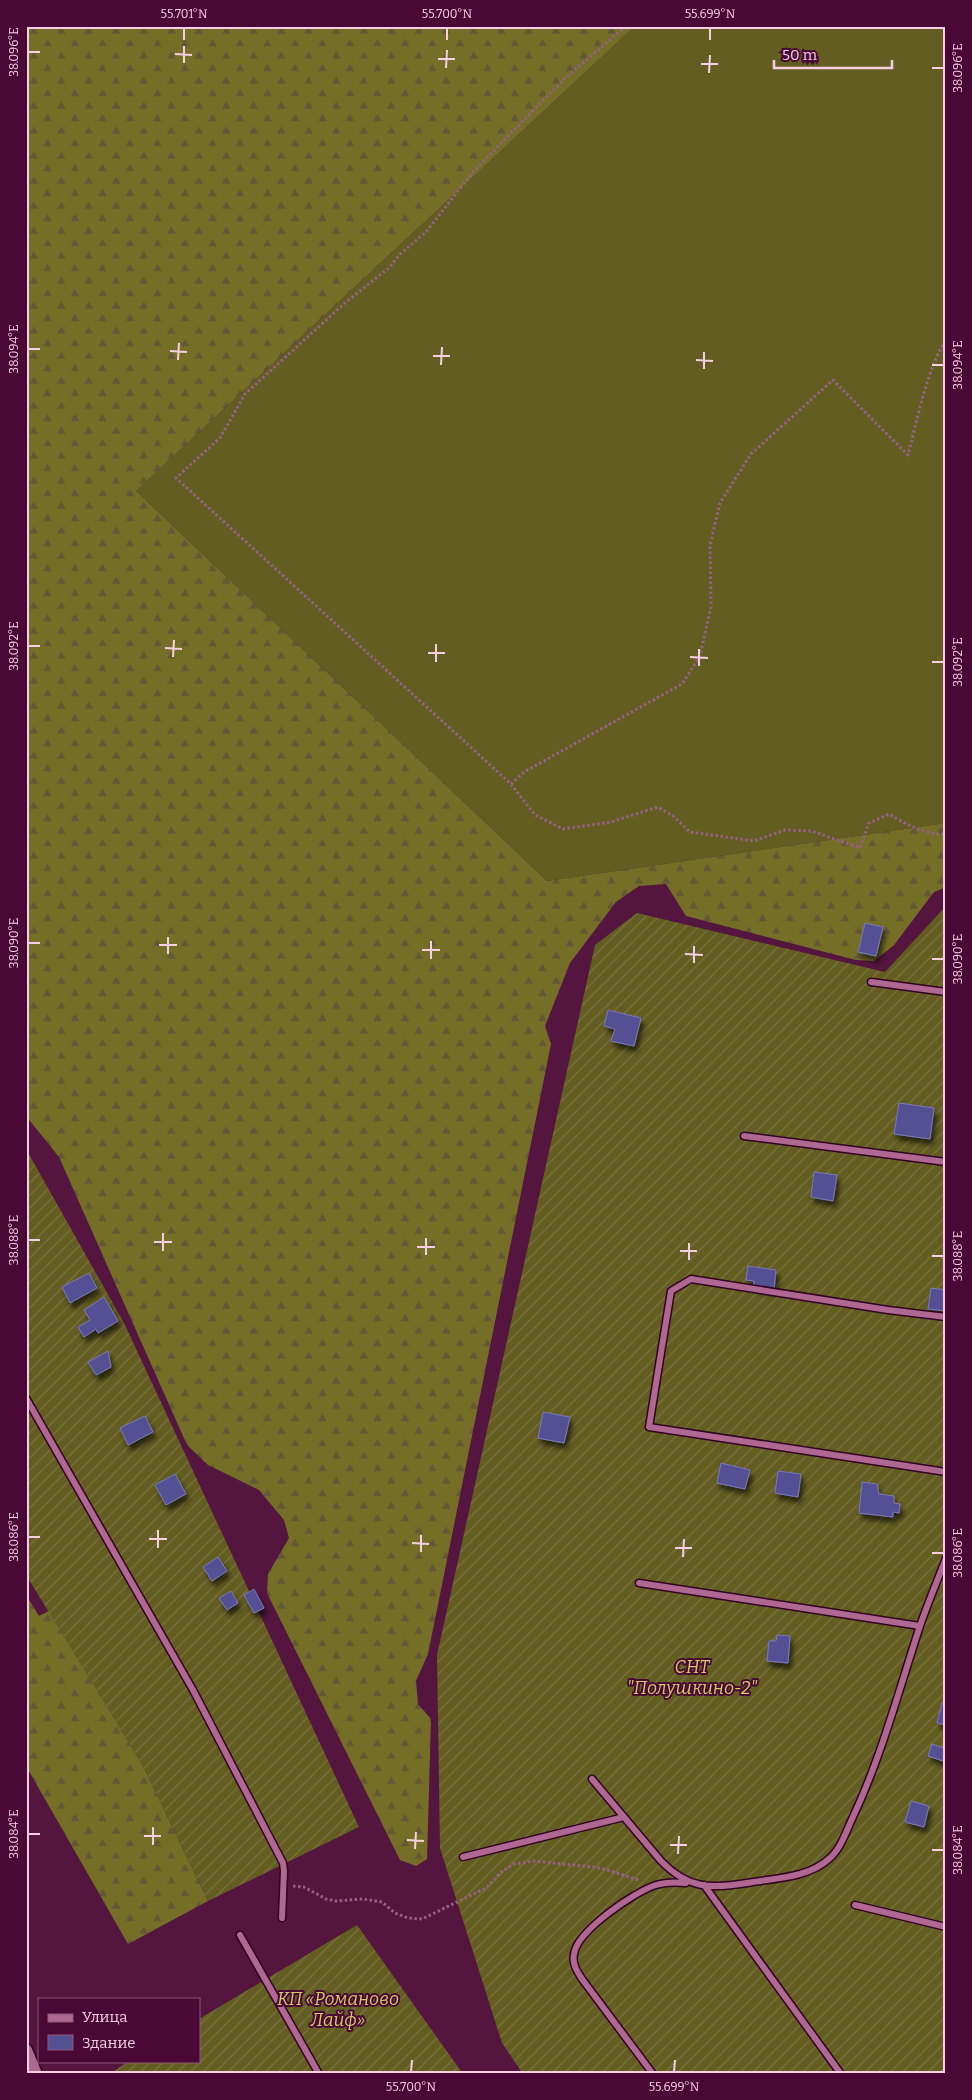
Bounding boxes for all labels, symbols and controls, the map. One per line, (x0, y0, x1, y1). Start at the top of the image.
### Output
text: 55.701°N (160, 7, 208, 21)
text: 55.700°N (422, 7, 473, 21)
text: 55.699°N (685, 7, 736, 21)
text: 38.096°E (7, 27, 21, 77)
scale bar (774, 38, 892, 70)
text: 38.096°E (951, 43, 965, 93)
text: 50 m (782, 46, 818, 64)
text: 38.094°E (7, 324, 21, 374)
text: 38.094°E (951, 340, 965, 390)
text: 38.092°E (7, 621, 21, 671)
text: 38.092°E (951, 637, 965, 687)
text: 38.090°E (7, 918, 21, 968)
text: 38.090°E (951, 934, 965, 984)
text: 38.088°E (7, 1215, 21, 1265)
text: 38.088°E (951, 1231, 965, 1281)
text: 38.086°E (7, 1512, 21, 1562)
text: 38.086°E (951, 1528, 965, 1578)
park label: СНТ "Полушкино-2" (627, 1656, 757, 1699)
text: 38.084°E (7, 1809, 21, 1859)
text: 38.084°E (951, 1825, 965, 1875)
park label: КП «Романово Лайф» (277, 1988, 399, 2031)
legend (38, 1998, 200, 2062)
text: Улица (82, 2008, 128, 2026)
text: Здание (82, 2034, 136, 2052)
text: 55.700°N (386, 2080, 437, 2094)
text: 55.699°N (649, 2080, 700, 2094)

